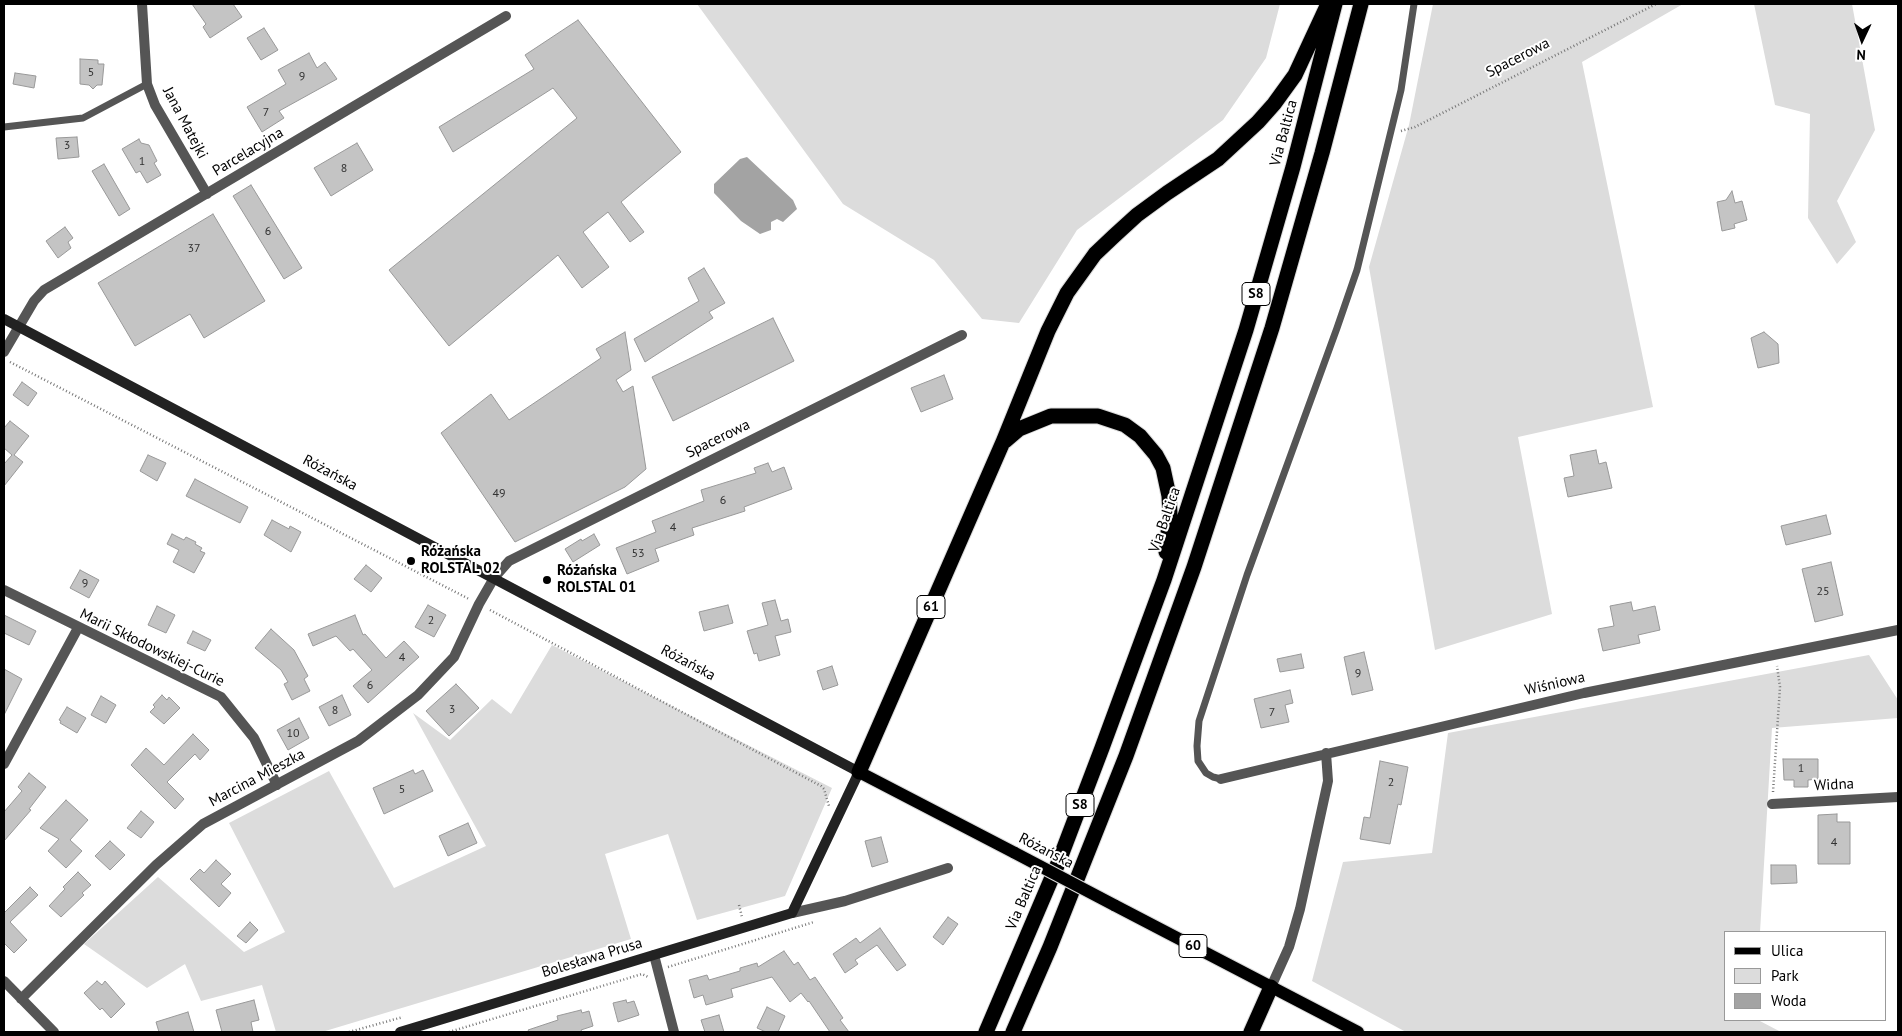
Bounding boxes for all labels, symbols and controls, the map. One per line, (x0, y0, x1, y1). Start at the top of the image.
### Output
north arrow (1837, 15, 1887, 65)
street label: Spacerowa (1483, 34, 1553, 82)
text: N (1856, 46, 1866, 64)
house number: 5 (88, 66, 94, 80)
house number: 9 (299, 70, 305, 84)
street label: Jana Matejki (159, 84, 211, 162)
street label: Via Baltica (1267, 98, 1301, 168)
house number: 7 (263, 106, 269, 120)
street label: Parcelacyjna (209, 124, 287, 180)
house number: 3 (64, 139, 70, 153)
house number: 1 (139, 155, 145, 169)
house number: 8 (341, 162, 347, 176)
house number: 6 (265, 225, 271, 239)
house number: 37 (187, 242, 201, 256)
road number: S8 (1242, 282, 1270, 306)
street label: Spacerowa (683, 416, 753, 462)
street label: Różańska (300, 451, 360, 495)
street label: Via Baltica (1145, 485, 1185, 555)
house number: 49 (492, 487, 506, 501)
house number: 6 (720, 494, 726, 508)
house number: 4 (670, 521, 676, 535)
place label: Różańska ROLSTAL 02 (421, 543, 500, 578)
house number: 53 (631, 547, 645, 561)
marker: Różańska ROLSTAL 02 (405, 555, 417, 567)
place label: Różańska ROLSTAL 01 (557, 562, 636, 597)
marker: Różańska ROLSTAL 01 (541, 574, 553, 586)
house number: 9 (82, 577, 88, 591)
house number: 25 (1816, 585, 1830, 599)
road number: 61 (917, 596, 945, 618)
street label: Marii Skłodowskiej-Curie (77, 605, 227, 691)
house number: 2 (428, 614, 434, 628)
street label: Różańska (658, 641, 718, 685)
house number: 4 (399, 651, 405, 665)
house number: 9 (1355, 667, 1361, 681)
street label: Wiśniowa (1523, 668, 1587, 700)
house number: 6 (367, 679, 373, 693)
house number: 3 (449, 703, 455, 717)
house number: 8 (332, 704, 338, 718)
house number: 7 (1269, 706, 1275, 720)
house number: 10 (286, 727, 300, 741)
street label: Marcina Mieszka (206, 745, 308, 811)
house number: 1 (1798, 762, 1804, 776)
street label: Widna (1813, 775, 1855, 795)
house number: 2 (1388, 776, 1394, 790)
house number: 5 (399, 783, 405, 797)
road number: S8 (1066, 794, 1094, 816)
street label: Różańska (1015, 830, 1077, 872)
house number: 4 (1831, 836, 1837, 850)
street label: Via Baltica (1002, 863, 1046, 933)
legend (1724, 931, 1887, 1021)
street label: Bolesława Prusa (540, 934, 644, 982)
road number: 60 (1179, 934, 1207, 958)
text: Ulica (1771, 941, 1803, 960)
text: Park (1771, 966, 1799, 985)
text: Woda (1771, 991, 1806, 1010)

